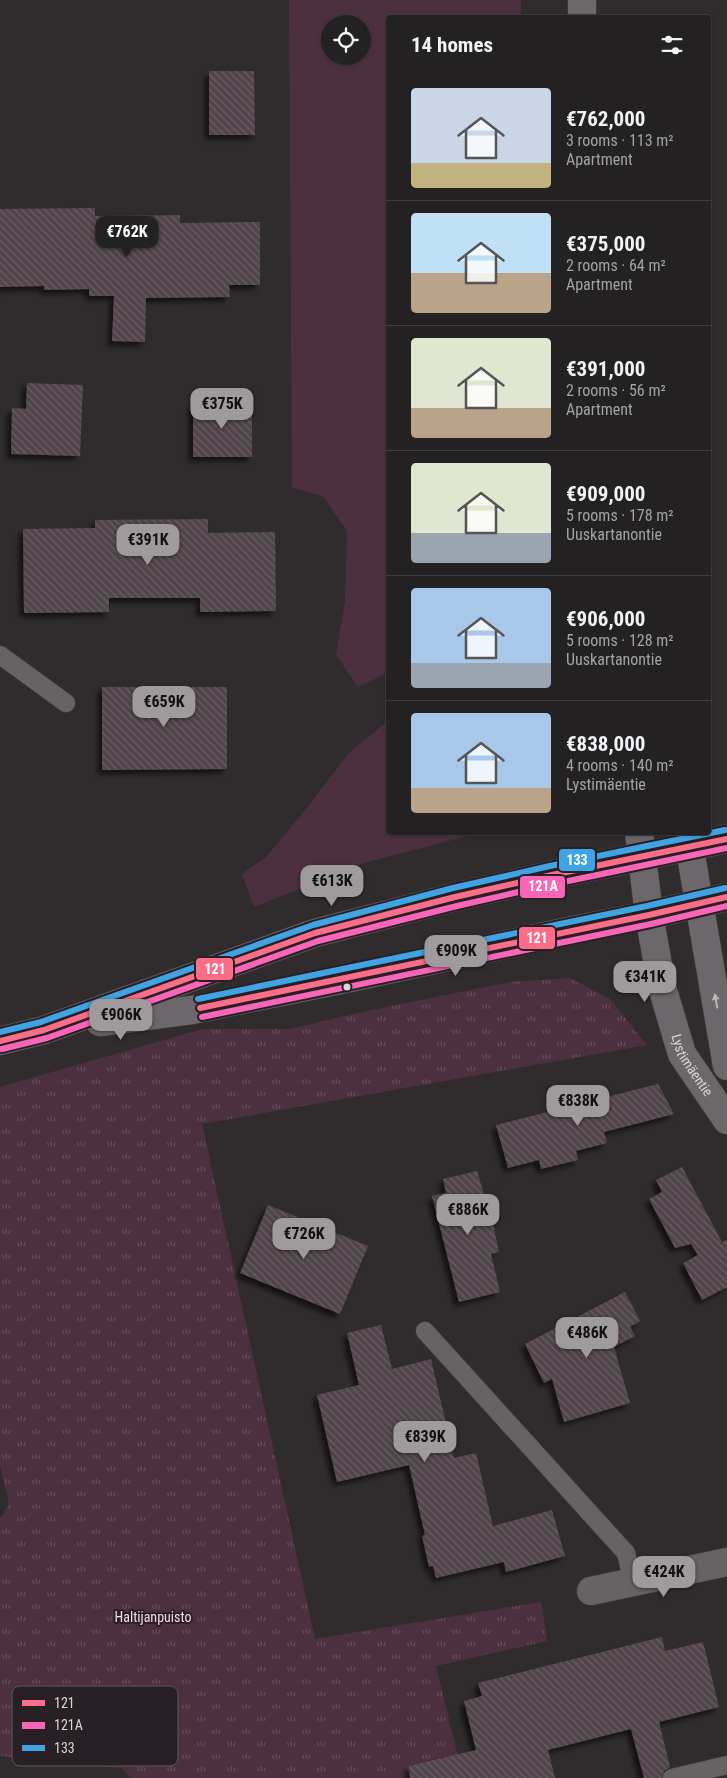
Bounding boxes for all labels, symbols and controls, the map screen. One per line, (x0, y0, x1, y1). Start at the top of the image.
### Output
map controls (321, 15, 371, 65)
button: locate (321, 15, 371, 65)
icon: filters (658, 31, 686, 59)
text: 14 homes (411, 33, 493, 57)
text: €762,000 (566, 107, 645, 131)
icon: home (451, 108, 511, 168)
text: 3 rooms · 113 m² (566, 131, 674, 150)
text: Apartment (566, 150, 633, 169)
pin: €762K (92, 216, 162, 258)
text: €762K (106, 222, 148, 241)
text: €375,000 (566, 232, 645, 256)
icon: home (451, 233, 511, 293)
text: 2 rooms · 64 m² (566, 256, 666, 275)
text: Apartment (566, 275, 633, 294)
text: €391,000 (566, 357, 645, 381)
icon: home (451, 358, 511, 418)
text: 2 rooms · 56 m² (566, 381, 666, 400)
pin: €375K (187, 388, 257, 430)
text: €375K (201, 394, 243, 413)
text: Apartment (566, 400, 633, 419)
text: €909,000 (566, 482, 645, 506)
icon: home (451, 483, 511, 543)
text: 5 rooms · 178 m² (566, 506, 674, 525)
pin: €391K (113, 524, 183, 566)
text: Uuskartanontie (566, 525, 662, 544)
text: €391K (127, 530, 169, 549)
text: €906,000 (566, 607, 645, 631)
icon: home (451, 608, 511, 668)
text: 5 rooms · 128 m² (566, 631, 674, 650)
text: Uuskartanontie (566, 650, 662, 669)
pin: €659K (129, 686, 199, 728)
text: €659K (143, 692, 185, 711)
text: €838,000 (566, 732, 645, 756)
icon: home (451, 733, 511, 793)
text: 4 rooms · 140 m² (566, 756, 674, 775)
text: Lystimäentie (566, 775, 646, 794)
line badge: 133 (558, 848, 596, 872)
text: 133 (566, 852, 588, 868)
pin: €613K (297, 864, 367, 907)
text: €613K (311, 871, 353, 890)
line badge: 121A (519, 875, 566, 899)
text: 121A (528, 878, 558, 894)
line badge: 121 (518, 926, 556, 950)
text: 121 (526, 930, 548, 946)
pin: €909K (421, 934, 491, 977)
text: €909K (435, 941, 477, 960)
line badge: 121 (195, 957, 234, 981)
pin: €341K (610, 960, 680, 1003)
text: 121 (204, 961, 226, 977)
text: €341K (624, 967, 666, 986)
unlabelled marker (342, 982, 352, 992)
one-way arrow (711, 992, 719, 1008)
pin: €906K (86, 998, 156, 1041)
text: €906K (100, 1005, 142, 1024)
street label: Lystimäentie (668, 1032, 717, 1100)
pin: €838K (543, 1084, 613, 1127)
text: €838K (557, 1091, 599, 1110)
pin: €886K (433, 1194, 503, 1236)
text: €886K (447, 1200, 489, 1219)
pin: €726K (269, 1218, 339, 1260)
text: €726K (283, 1224, 325, 1243)
pin: €486K (552, 1316, 622, 1359)
text: €486K (566, 1323, 608, 1342)
pin: €839K (390, 1420, 460, 1463)
text: €839K (404, 1427, 446, 1446)
pin: €424K (629, 1556, 699, 1598)
text: €424K (643, 1562, 685, 1581)
park label: Haltijanpuisto (115, 1609, 191, 1625)
legend (12, 1686, 178, 1766)
text: 121 (54, 1695, 75, 1711)
text: 121A (54, 1717, 83, 1733)
text: 133 (54, 1740, 75, 1756)

